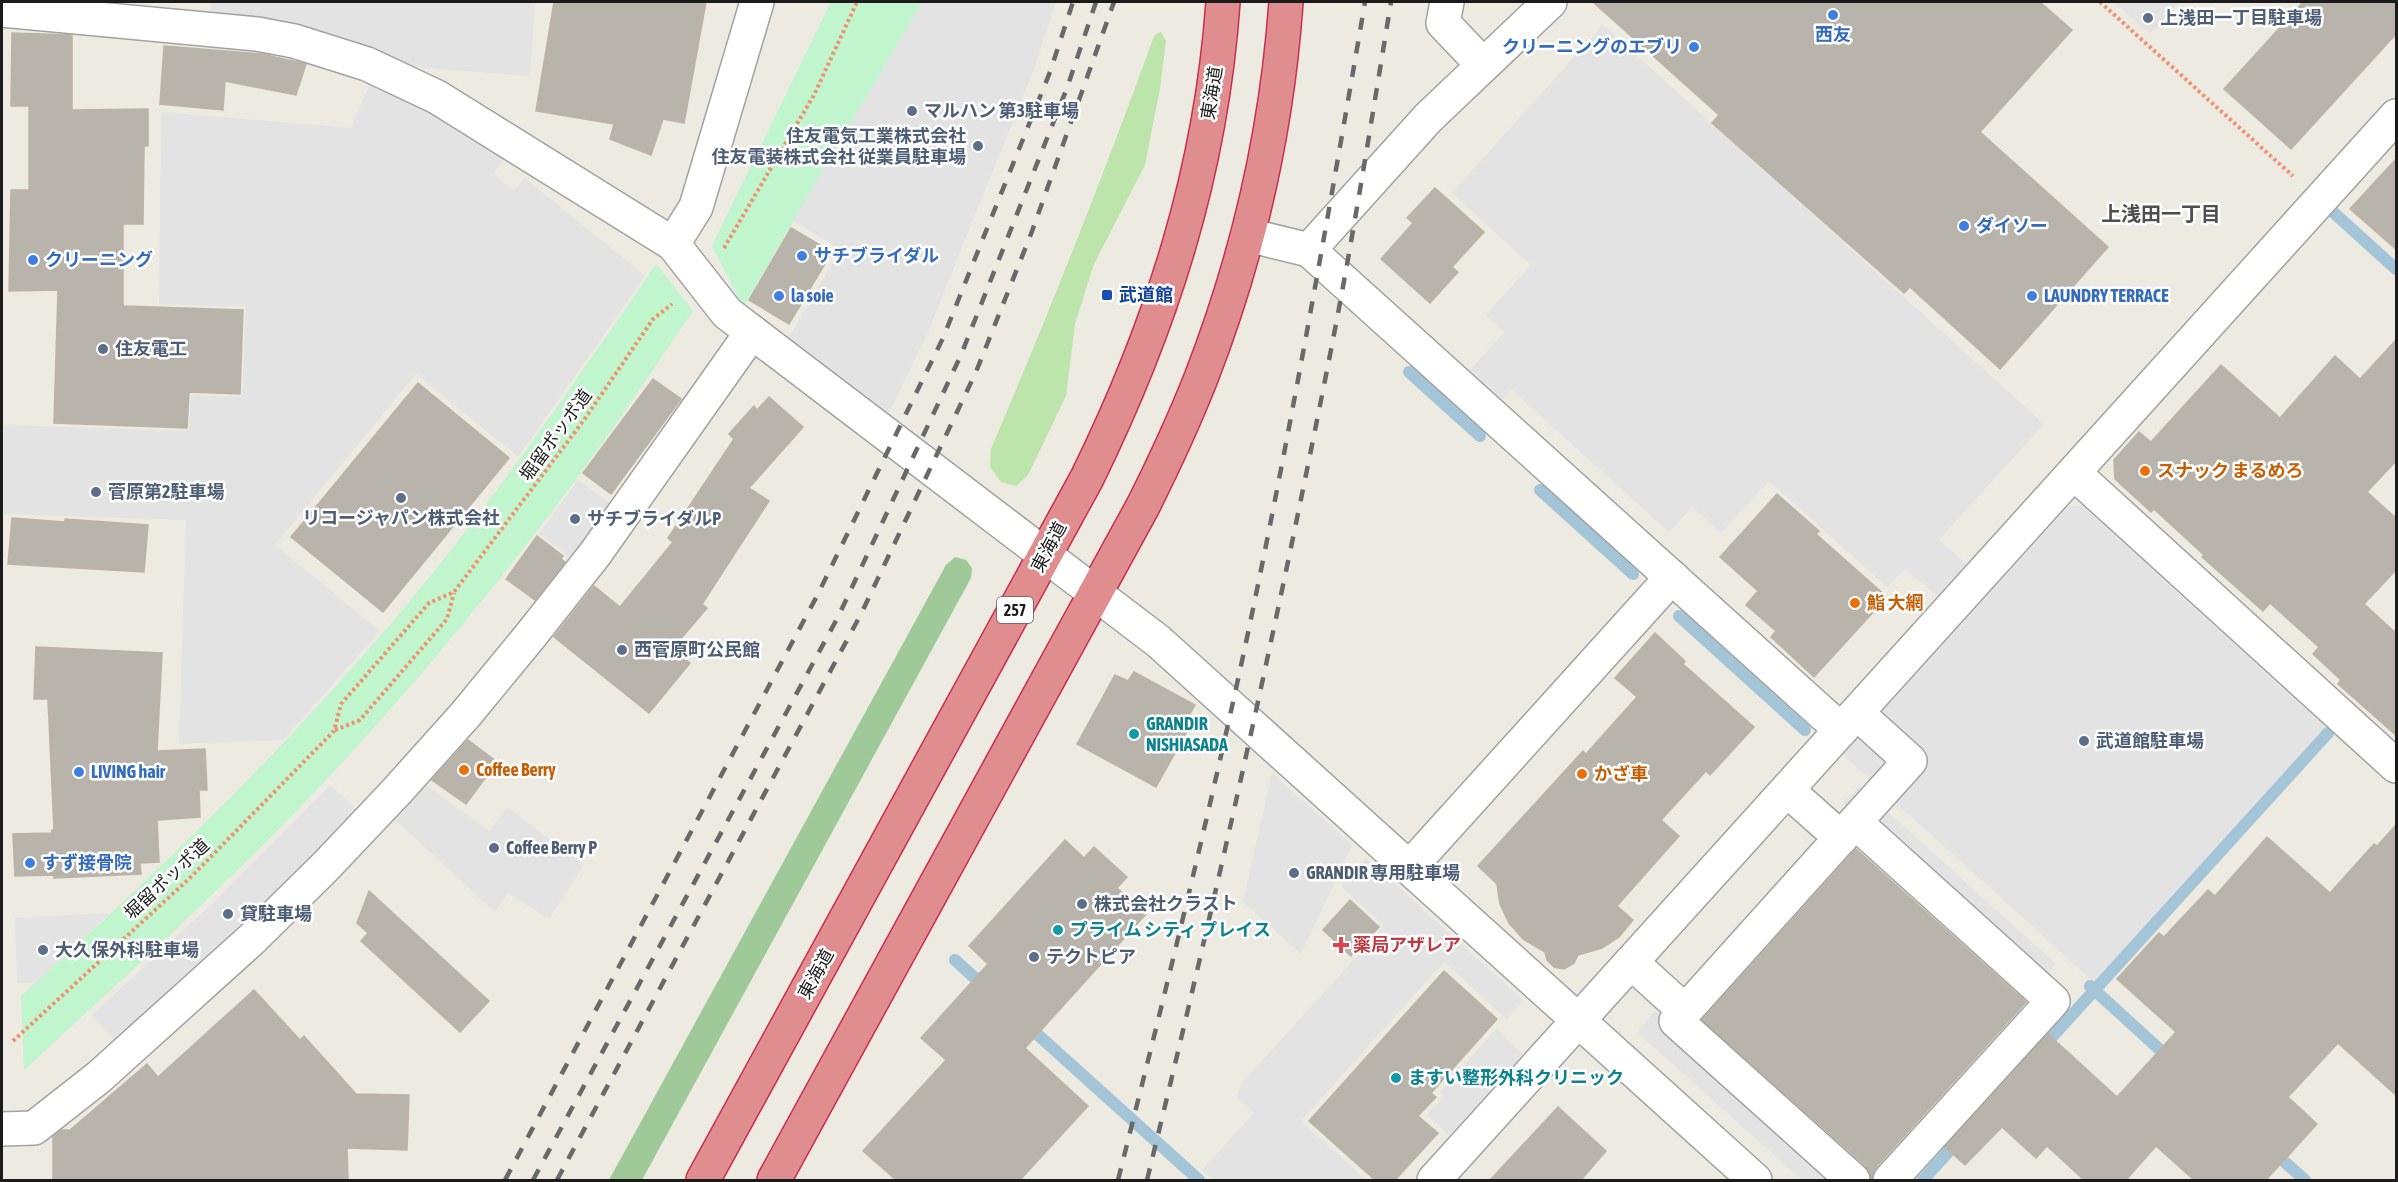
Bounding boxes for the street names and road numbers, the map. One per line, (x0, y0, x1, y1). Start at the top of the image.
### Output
street label: 東海道 (1197, 65, 1226, 121)
street label: 堀留ポッポ道 (515, 385, 596, 485)
street label: 東海道 (1027, 518, 1071, 576)
road number: 257 (997, 597, 1033, 623)
street label: 堀留ポッポ道 (120, 834, 213, 923)
street label: 東海道 (793, 945, 838, 1002)

